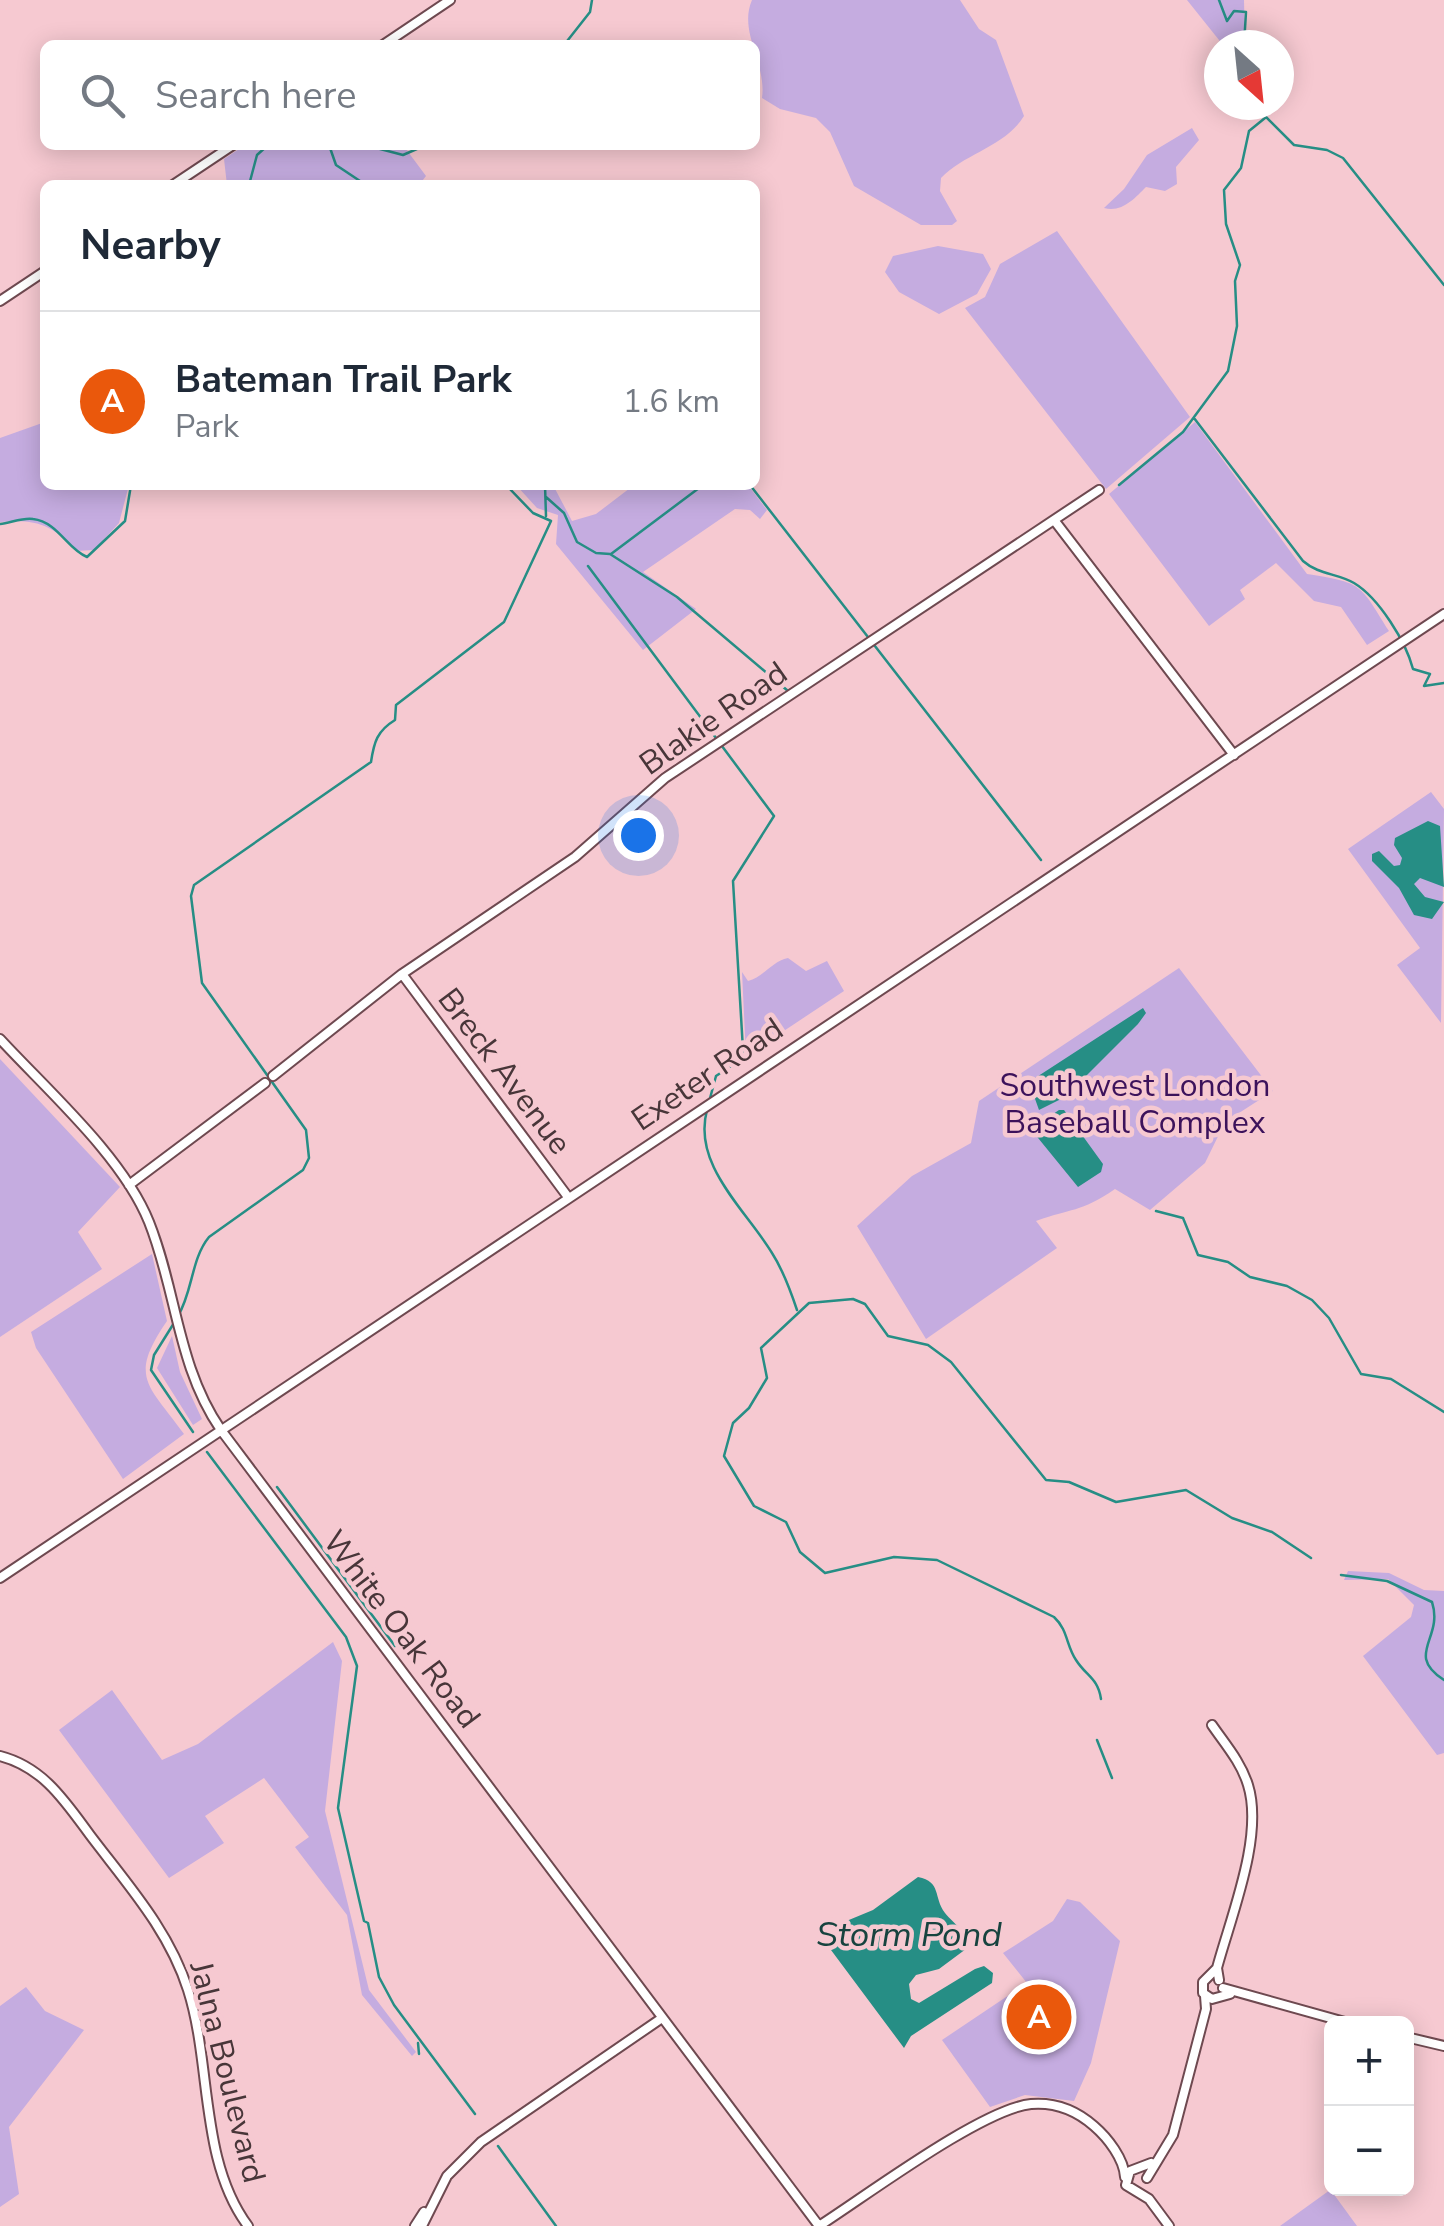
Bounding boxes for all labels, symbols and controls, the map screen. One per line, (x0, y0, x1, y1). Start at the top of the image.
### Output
north arrow (1204, 30, 1294, 120)
search box (40, 40, 760, 150)
icon: search (75, 68, 130, 123)
text: Search here (155, 70, 356, 121)
text: Nearby (80, 217, 221, 274)
text: Bateman Trail Park (175, 354, 512, 405)
text: A (101, 380, 124, 423)
text: 1.6 km (623, 380, 720, 423)
text: Park (175, 405, 239, 448)
street label: Blakie Road (631, 652, 796, 785)
your location (613, 810, 664, 861)
street label: Breck Avenue (428, 979, 581, 1163)
street label: Exeter Road (623, 1008, 792, 1141)
park label: Southwest London Baseball Complex (1000, 1064, 1270, 1144)
street label: White Oak Road (313, 1522, 490, 1737)
water label: Storm Pond (816, 1911, 1002, 1958)
street label: Jalna Boulevard (179, 1956, 276, 2187)
pin: A (1006, 1980, 1072, 2054)
map controls (1324, 2016, 1414, 2196)
button: + (1324, 2016, 1414, 2106)
button: − (1324, 2106, 1414, 2196)

